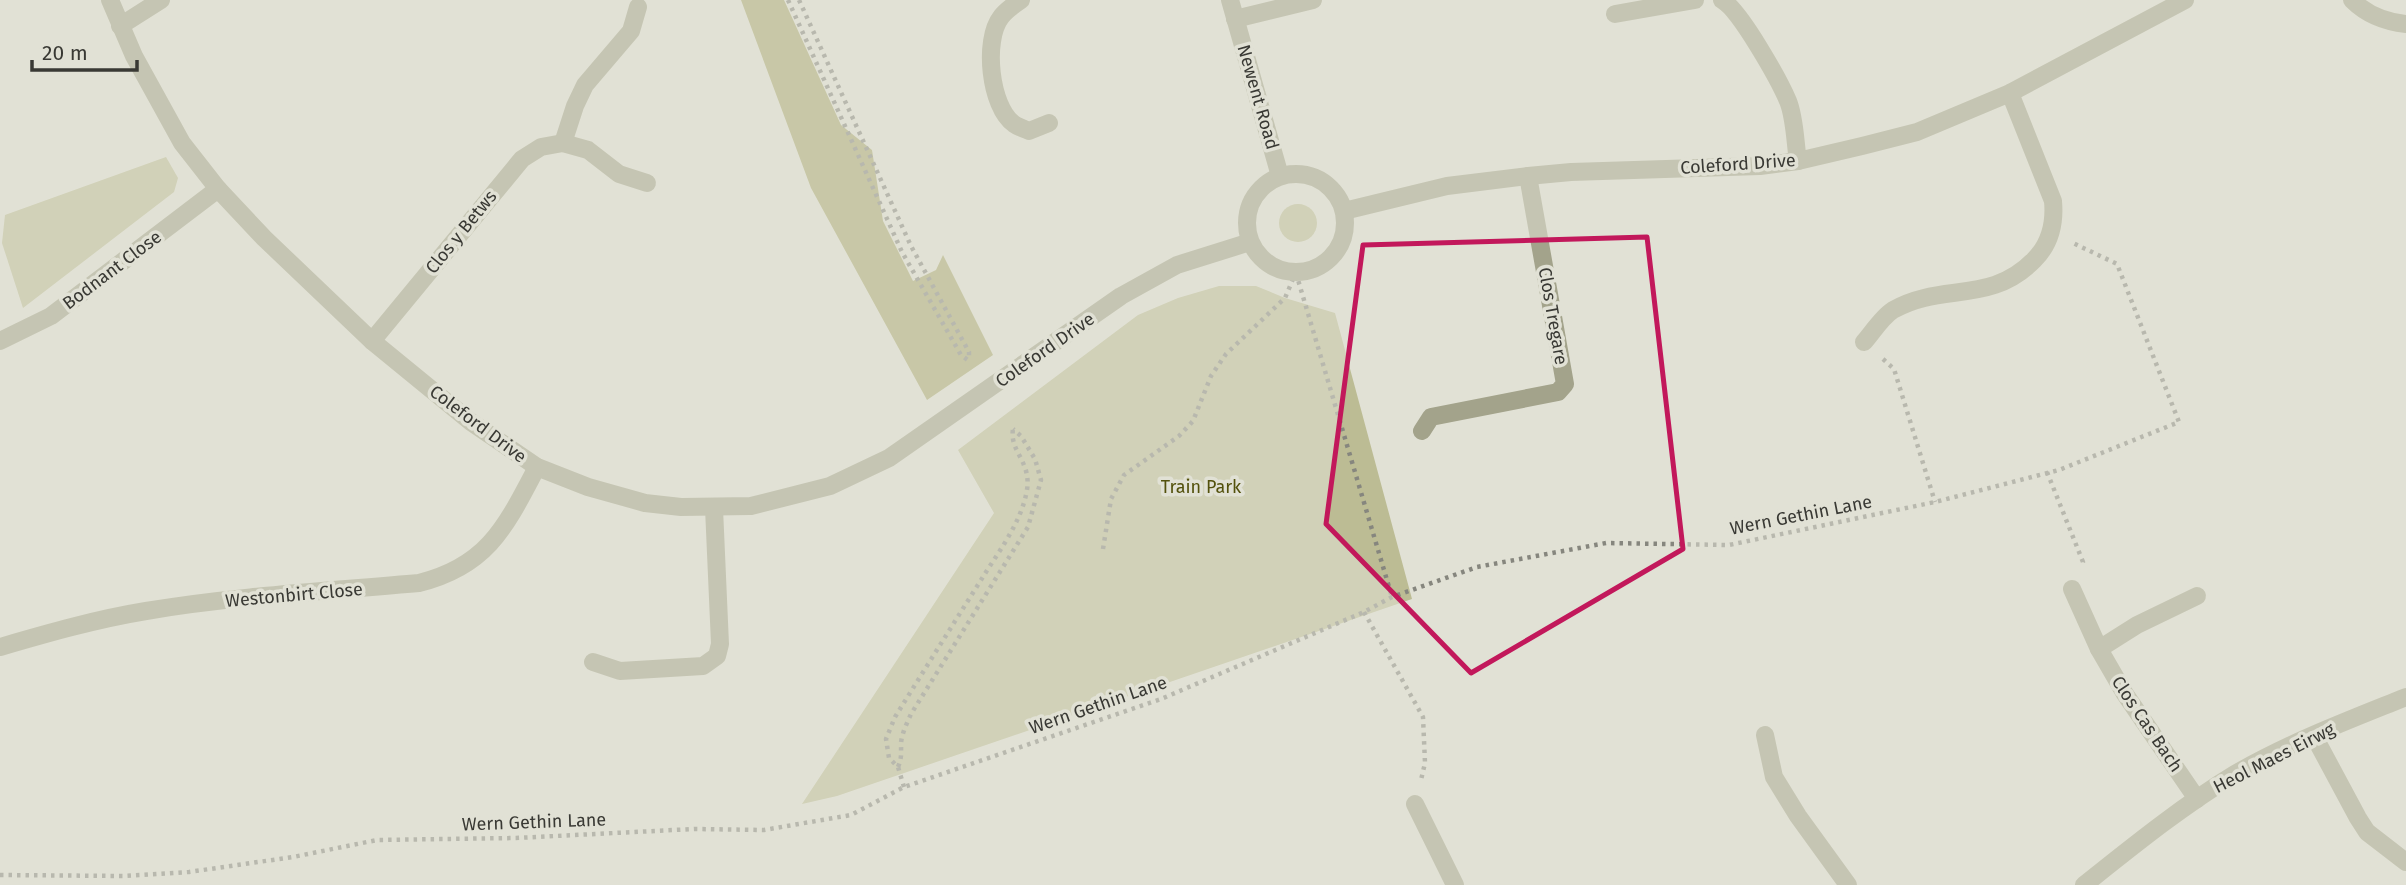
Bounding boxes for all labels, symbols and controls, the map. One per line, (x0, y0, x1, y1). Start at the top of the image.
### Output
scale bar (32, 28, 136, 72)
text: 20 m (42, 40, 88, 66)
street label: Newent Road (1233, 42, 1283, 152)
street label: Coleford Drive (1679, 149, 1797, 179)
street label: Clos y Betws (421, 186, 501, 278)
street label: Bodnant Close (58, 226, 166, 314)
street label: Clos Tregare (1534, 265, 1572, 367)
street label: Coleford Drive (991, 308, 1099, 392)
street label: Coleford Drive (425, 380, 531, 468)
park label: Train Park (1161, 476, 1242, 498)
street label: Wern Gethin Lane (1728, 490, 1874, 540)
street label: Westonbirt Close (224, 578, 364, 612)
street label: Wern Gethin Lane (1026, 671, 1170, 739)
street label: Clos Cas Bach (2107, 672, 2187, 776)
street label: Heol Maes Eirwg (2210, 718, 2339, 798)
street label: Wern Gethin Lane (462, 808, 606, 836)

